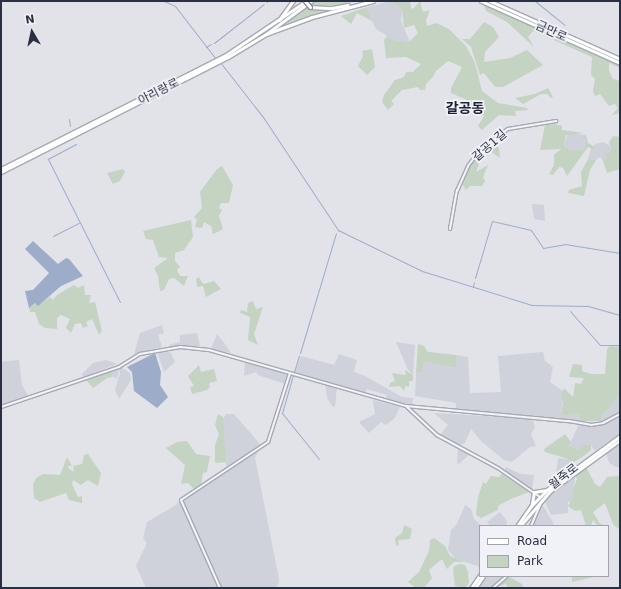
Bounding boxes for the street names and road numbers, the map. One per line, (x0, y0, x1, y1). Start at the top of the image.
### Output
street label: 금만로 (533, 19, 569, 45)
street label: 아리랑로 (136, 76, 182, 108)
street label: 갈공1길 (470, 127, 510, 165)
street label: 월죽로 (547, 461, 581, 493)

